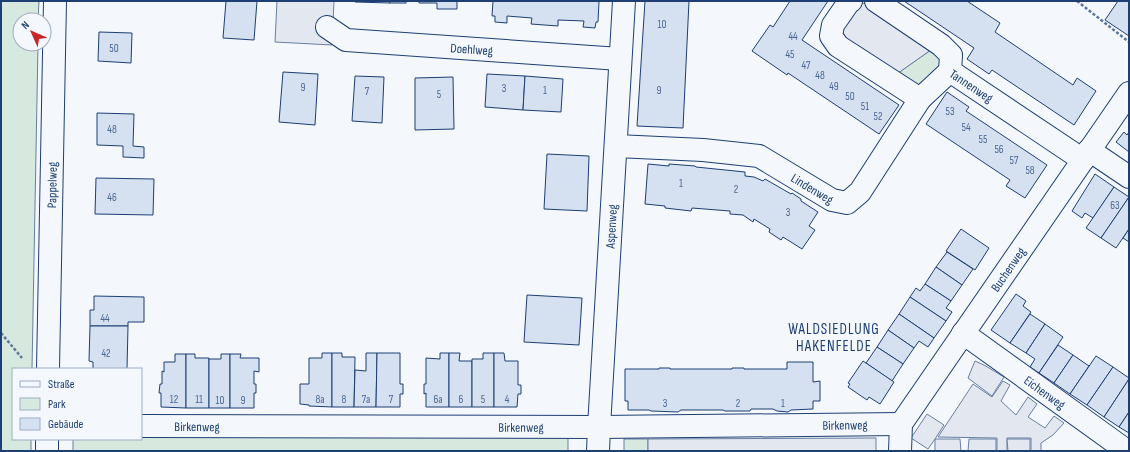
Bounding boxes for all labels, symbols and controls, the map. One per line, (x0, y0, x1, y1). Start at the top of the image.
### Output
north arrow (12, 12, 52, 52)
house number: 10 (658, 18, 666, 31)
text: N (19, 19, 32, 32)
house number: 44 (788, 30, 798, 43)
street label: Doehlweg (450, 40, 493, 59)
house number: 50 (109, 42, 119, 55)
house number: 45 (785, 48, 795, 61)
house number: 47 (802, 59, 811, 72)
street label: Tannenweg (946, 66, 996, 107)
house number: 48 (815, 69, 825, 82)
house number: 49 (829, 80, 839, 93)
house number: 9 (301, 81, 306, 94)
house number: 3 (502, 82, 507, 95)
house number: 1 (543, 84, 547, 97)
house number: 9 (657, 84, 662, 97)
house number: 7 (365, 85, 370, 98)
house number: 5 (437, 88, 441, 101)
house number: 50 (845, 90, 855, 103)
house number: 51 (861, 100, 869, 113)
house number: 53 (945, 105, 955, 118)
house number: 52 (874, 110, 883, 123)
house number: 54 (961, 121, 971, 134)
house number: 48 (107, 123, 117, 136)
house number: 55 (979, 133, 987, 146)
house number: 56 (994, 143, 1004, 156)
house number: 57 (1010, 154, 1019, 167)
street label: Pappelweg (44, 162, 61, 208)
house number: 58 (1025, 164, 1035, 177)
street label: Lindenweg (788, 170, 836, 208)
house number: 1 (679, 177, 683, 190)
house number: 2 (734, 183, 739, 196)
house number: 46 (107, 191, 117, 204)
house number: 63 (1110, 199, 1120, 212)
street label: Aspenweg (602, 204, 621, 250)
house number: 3 (786, 206, 791, 219)
street label: Buchenweg (988, 244, 1029, 295)
house number: 44 (100, 312, 110, 325)
district label: WALDSIEDLUNG HAKENFELDE (788, 320, 880, 356)
house number: 42 (101, 347, 111, 360)
legend (12, 368, 142, 440)
street label: Eichenweg (1021, 373, 1068, 413)
text: Straße (48, 377, 75, 392)
house number: 12 (170, 393, 179, 406)
house number: 11 (195, 393, 203, 406)
house number: 8a (315, 393, 325, 406)
house number: 8 (342, 393, 347, 406)
house number: 7a (362, 393, 370, 406)
house number: 7 (389, 393, 394, 406)
house number: 6a (433, 393, 443, 406)
house number: 6 (459, 393, 464, 406)
house number: 5 (481, 393, 485, 406)
house number: 4 (505, 393, 510, 406)
house number: 10 (216, 394, 224, 407)
house number: 9 (241, 394, 246, 407)
text: Park (48, 397, 66, 412)
house number: 3 (663, 397, 668, 410)
house number: 2 (736, 397, 741, 410)
house number: 1 (781, 397, 785, 410)
text: Gebäude (48, 417, 83, 432)
street label: Birkenweg (822, 417, 868, 434)
street label: Birkenweg (174, 419, 220, 435)
street label: Birkenweg (498, 420, 544, 436)

